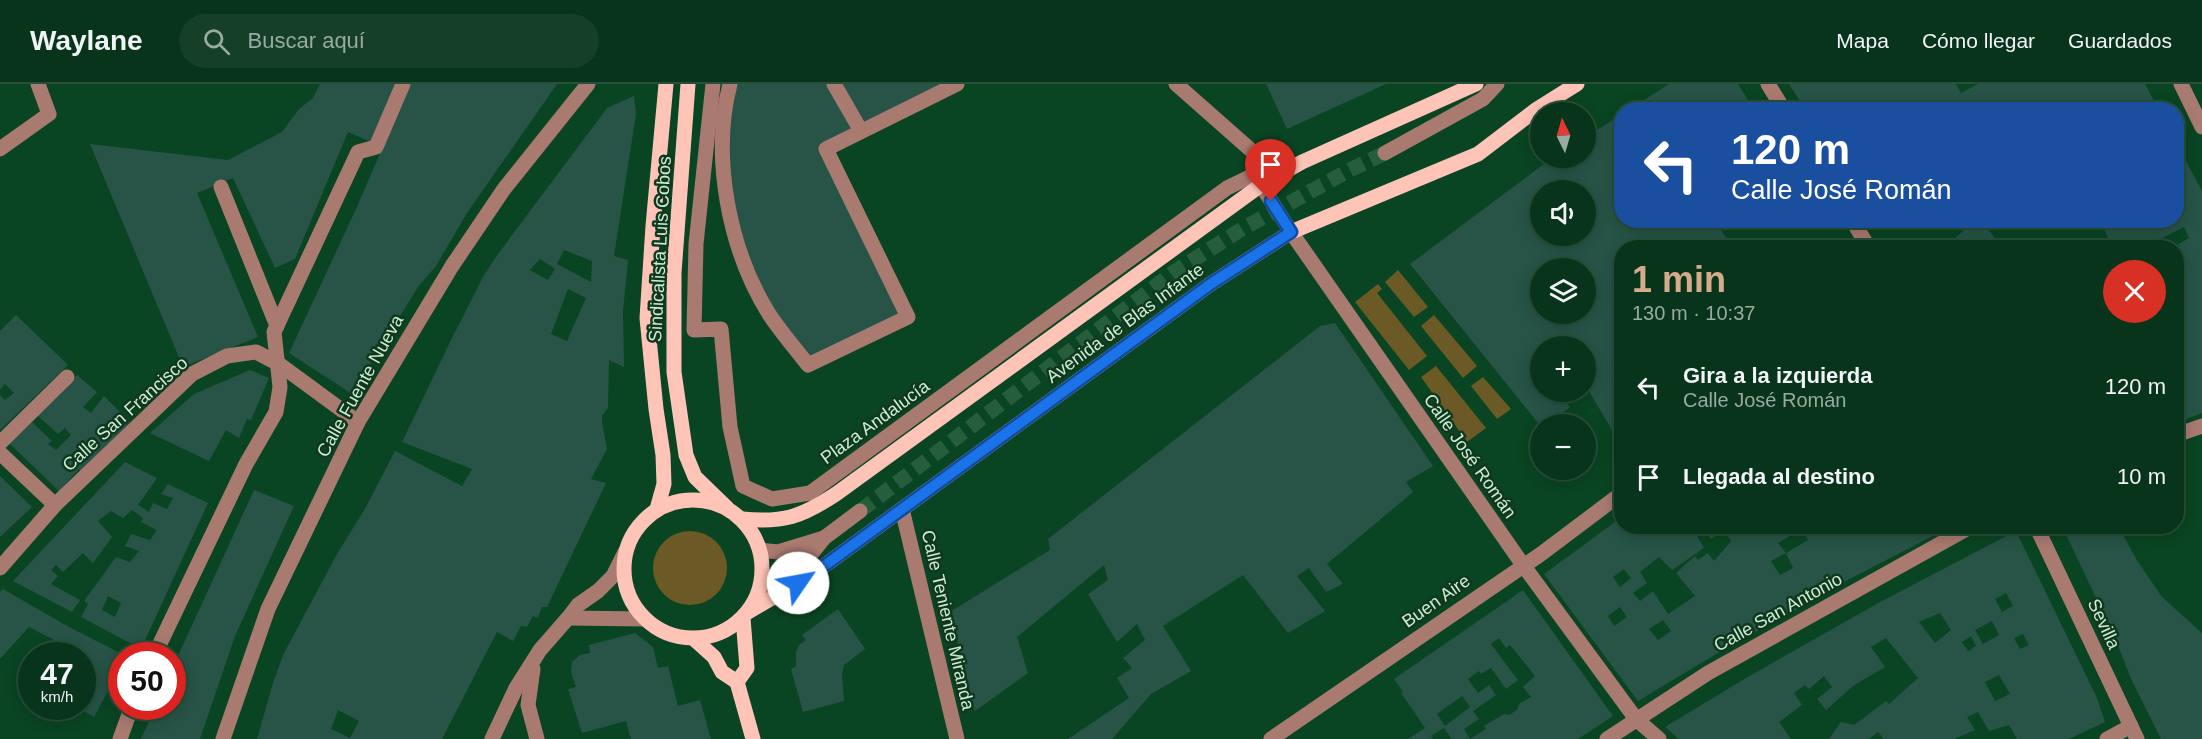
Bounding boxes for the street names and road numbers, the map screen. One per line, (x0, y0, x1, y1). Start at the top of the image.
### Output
street label: Sindicalista Luis Cobos (645, 156, 675, 342)
street label: Avenida de Blas Infante (1042, 259, 1208, 387)
street label: Calle Fuente Nueva (313, 311, 408, 460)
street label: Calle San Francisco (58, 353, 192, 475)
street label: Plaza Andalucía (817, 375, 934, 468)
street label: Calle José Román (1420, 390, 1520, 522)
street label: Calle Teniente Miranda (918, 528, 979, 713)
street label: Calle San Antonio (1711, 569, 1845, 655)
street label: Buen Aire (1398, 570, 1474, 632)
street label: Sevilla (2084, 596, 2125, 653)

